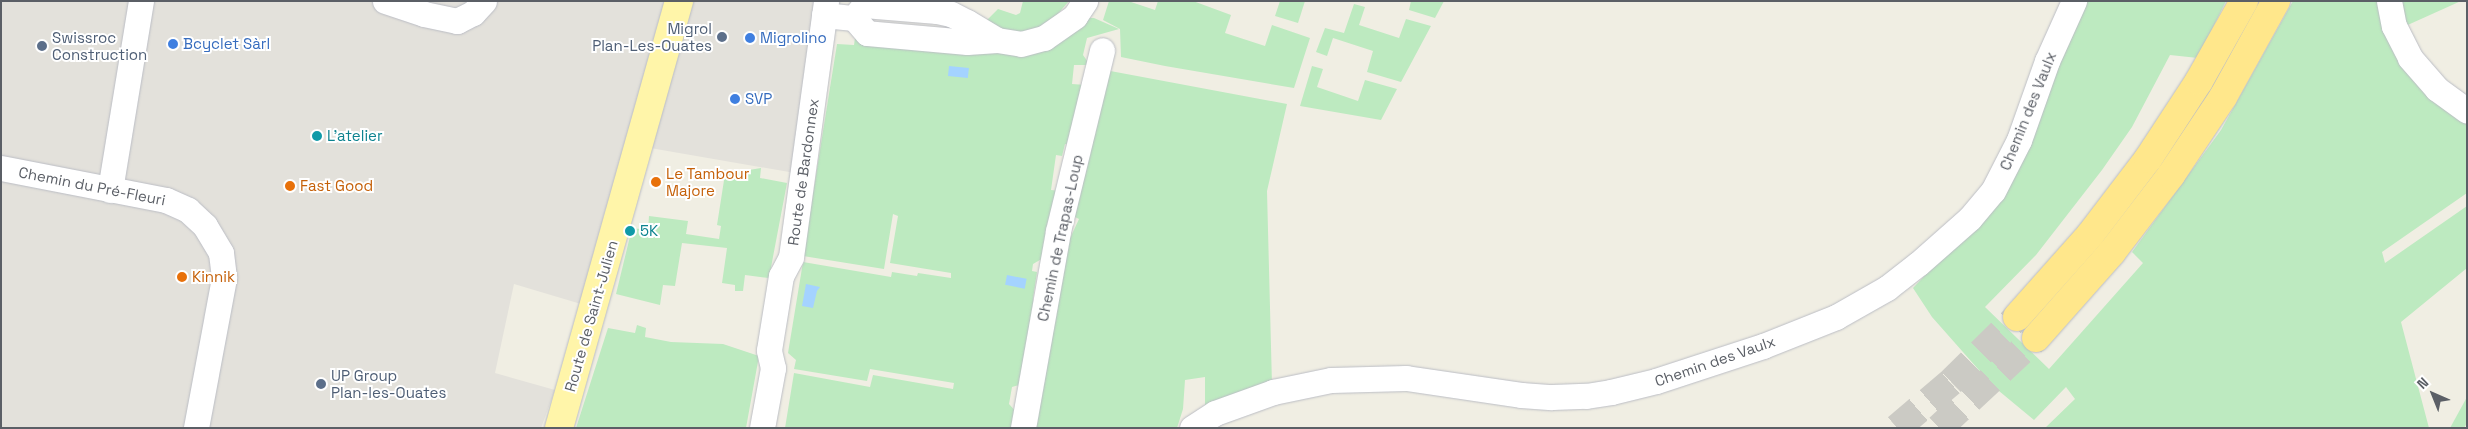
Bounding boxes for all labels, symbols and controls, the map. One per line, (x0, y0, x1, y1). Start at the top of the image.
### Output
place label: Migrol Plan-Les-Ouates (592, 19, 712, 54)
place label: Swissroc Construction (52, 28, 147, 63)
place label: Migrolino (760, 29, 827, 47)
marker: Migrol Plan-Les-Ouates (716, 31, 728, 43)
marker: Migrolino (744, 32, 756, 44)
place label: Bcyclet Sàrl (183, 35, 270, 53)
marker: Bcyclet Sàrl (167, 38, 179, 50)
marker: Swissroc Construction (36, 40, 48, 52)
street label: Chemin des Vaulx (1996, 49, 2060, 173)
place label: SVP (745, 90, 772, 108)
marker: SVP (729, 93, 741, 105)
street label: Route de Bardonnex (784, 97, 822, 247)
place label: L'atelier (327, 127, 383, 145)
marker: L'atelier (311, 130, 323, 142)
street label: Chemin de Trapas-Loup (1033, 153, 1087, 323)
street label: Chemin du Pré-Fleuri (17, 163, 167, 209)
place label: Le Tambour Majore (666, 164, 750, 199)
marker: Le Tambour Majore (650, 176, 662, 188)
place label: Fast Good (300, 177, 373, 195)
marker: Fast Good (284, 180, 296, 192)
place label: 5K (640, 222, 658, 240)
marker: 5K (624, 225, 636, 237)
street label: Route de Saint-Julien (561, 238, 621, 394)
place label: Kinnik (192, 268, 235, 286)
marker: Kinnik (176, 271, 188, 283)
street label: Chemin des Vaulx (1652, 332, 1778, 390)
place label: UP Group Plan-les-Ouates (331, 366, 446, 401)
north arrow (2408, 369, 2458, 419)
text: N (2413, 373, 2432, 393)
marker: UP Group Plan-les-Ouates (315, 378, 327, 390)

